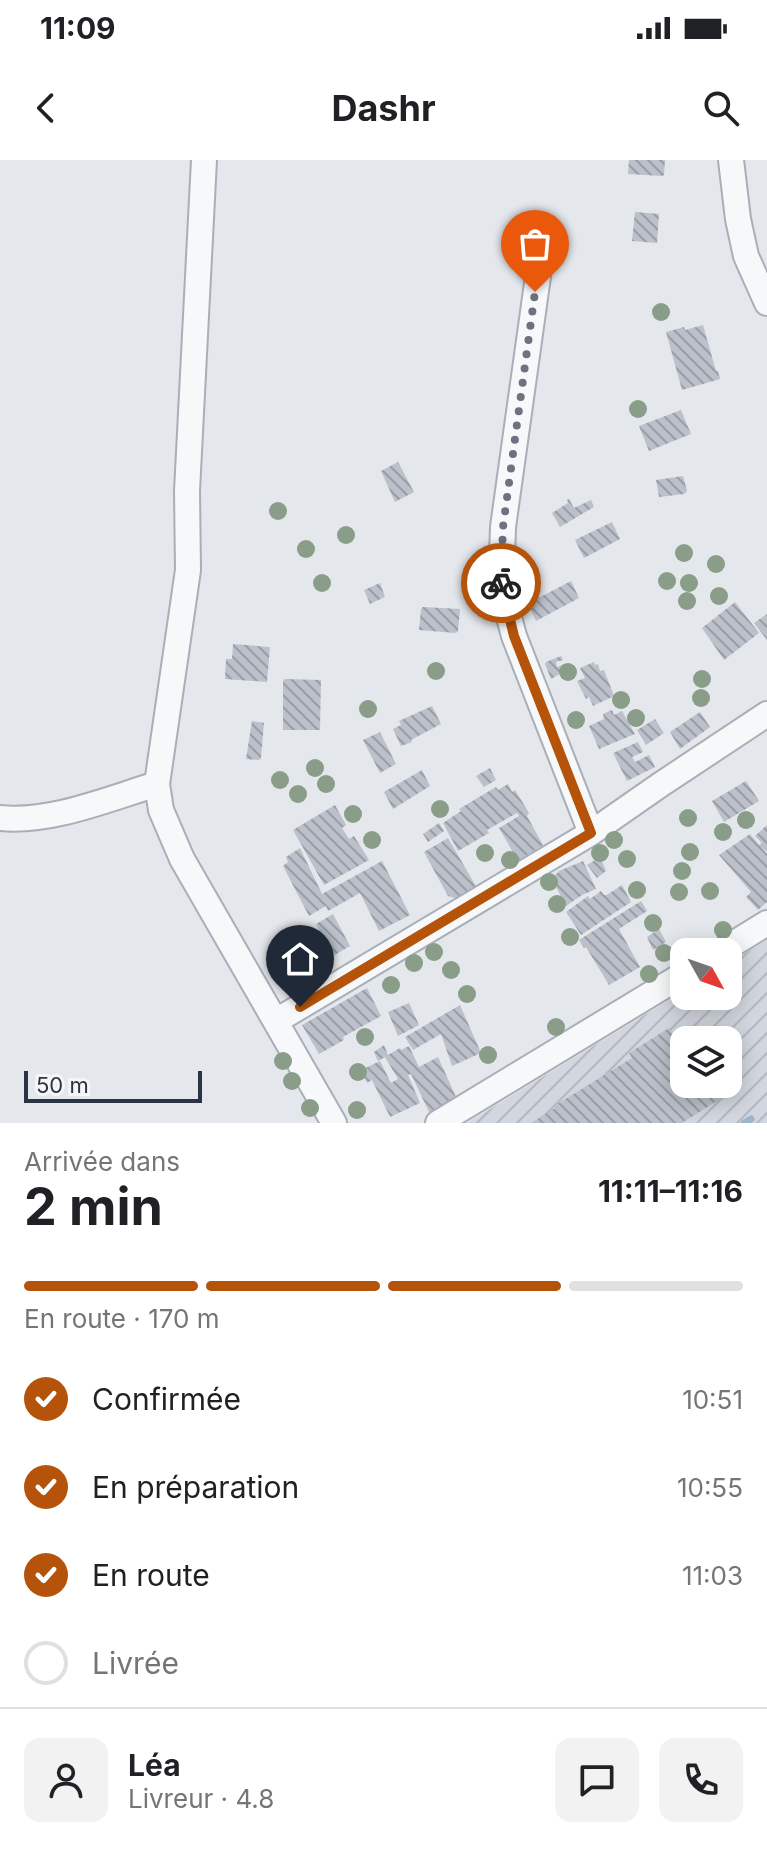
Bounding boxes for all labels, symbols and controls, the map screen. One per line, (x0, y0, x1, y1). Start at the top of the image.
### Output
text: 11:09 (40, 10, 116, 46)
icon: back (24, 86, 68, 130)
text: Dashr (331, 86, 436, 130)
icon: search (699, 86, 743, 130)
pin (501, 210, 569, 292)
icon: bag (513, 222, 557, 266)
courier (461, 543, 541, 623)
icon: bike (479, 561, 523, 605)
pin (266, 925, 334, 1007)
icon: home (278, 937, 322, 981)
north arrow (670, 938, 742, 1010)
map controls (670, 938, 742, 1098)
button: layers (670, 1026, 742, 1098)
scale bar (24, 1067, 202, 1103)
text: 50 m (36, 1072, 89, 1098)
text: Arrivée dans (24, 1146, 180, 1177)
text: 11:11–11:16 (598, 1173, 743, 1209)
text: 2 min (24, 1175, 163, 1238)
text: En route · 170 m (24, 1303, 220, 1334)
icon: check (24, 1377, 68, 1421)
text: Confirmée (92, 1381, 241, 1417)
text: 10:51 (682, 1384, 743, 1415)
icon: check (24, 1465, 68, 1509)
text: En préparation (92, 1469, 299, 1505)
text: 10:55 (677, 1472, 743, 1503)
icon: check (24, 1553, 68, 1597)
text: En route (92, 1557, 210, 1593)
text: 11:03 (682, 1560, 743, 1591)
text: Livrée (92, 1645, 179, 1681)
button: person (24, 1738, 108, 1822)
button: chat (555, 1738, 639, 1822)
button: phone (659, 1738, 743, 1822)
text: Léa (128, 1747, 181, 1783)
text: Livreur · 4.8 (128, 1783, 274, 1814)

